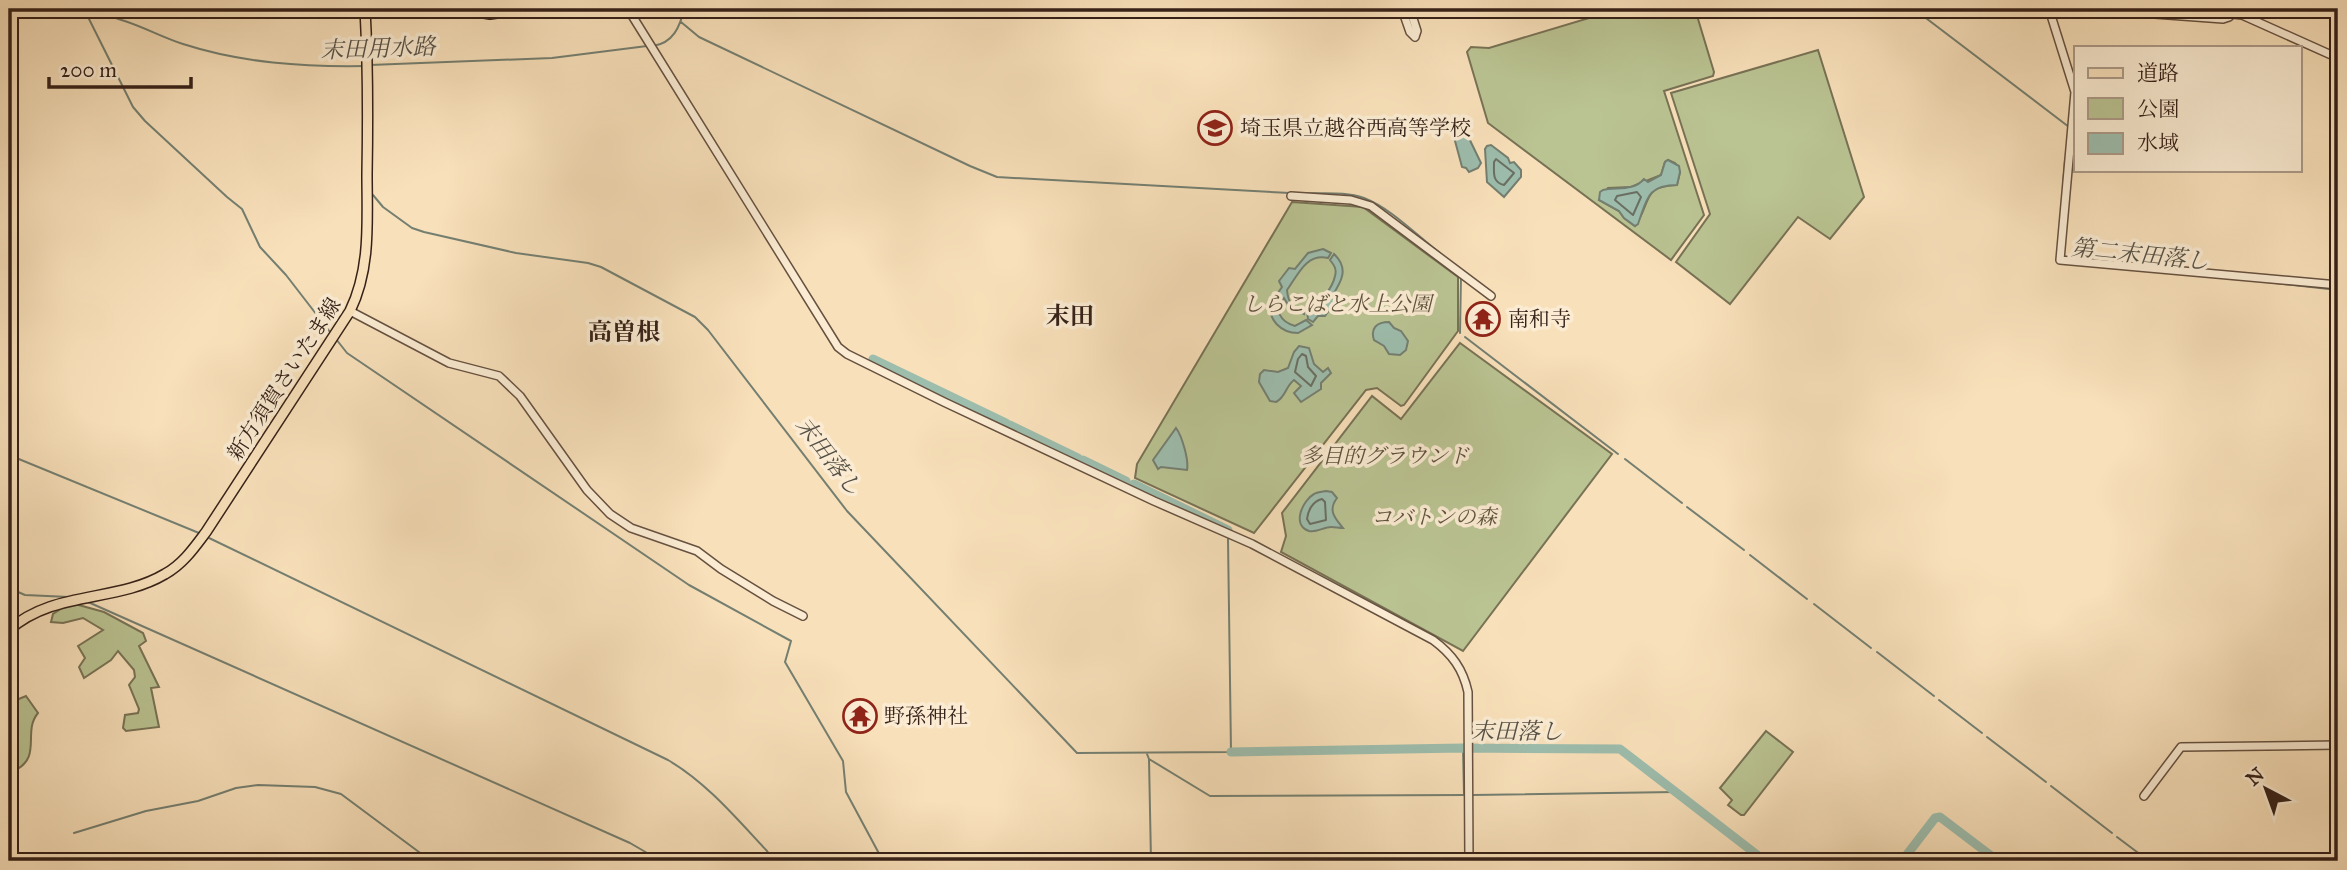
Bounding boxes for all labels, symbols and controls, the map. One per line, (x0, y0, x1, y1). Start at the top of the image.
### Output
water label: 末田用水路 (320, 32, 438, 64)
scale bar (49, 46, 191, 90)
legend (2074, 46, 2302, 172)
text: 200 m (60, 57, 117, 83)
text: 道路 (2137, 60, 2179, 86)
text: 公園 (2137, 96, 2179, 122)
school or university icon: 埼玉県立越谷西高等学校 (1196, 109, 1234, 147)
place label: 埼玉県立越谷西高等学校 (1240, 115, 1471, 141)
text: 水域 (2137, 130, 2179, 156)
water label: 第二末田落し (2070, 233, 2210, 275)
park label: しらこばと水上公園 (1243, 291, 1434, 317)
street label: 新方須賀さいたま線 (222, 293, 346, 465)
temple icon: 南和寺 (1464, 300, 1502, 338)
district label: 末田 (1046, 301, 1094, 331)
place label: 南和寺 (1508, 306, 1571, 332)
district label: 高曽根 (588, 317, 660, 347)
water label: 末田落し (790, 411, 868, 501)
park label: 多目的グラウンド (1301, 443, 1470, 469)
park label: コバトンの森 (1371, 504, 1499, 530)
temple icon: 野孫神社 (841, 697, 879, 735)
place label: 野孫神社 (884, 703, 968, 729)
water label: 末田落し (1471, 717, 1563, 745)
north arrow (2232, 754, 2302, 824)
text: N (2242, 763, 2269, 791)

